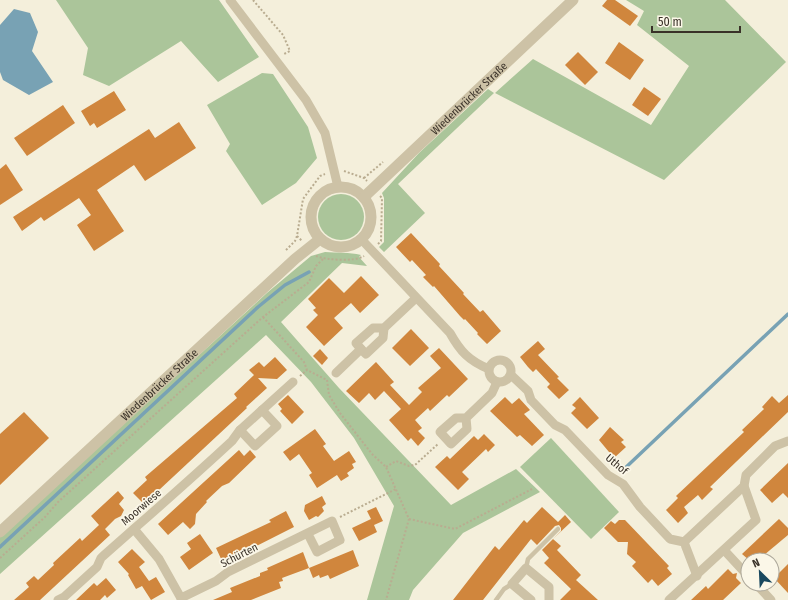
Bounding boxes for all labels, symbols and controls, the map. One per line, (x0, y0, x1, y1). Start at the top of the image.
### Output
scale bar (652, 8, 740, 34)
text: 50 m (658, 15, 682, 29)
street label: Wiedenbrücker Straße (428, 60, 510, 138)
street label: Wiedenbrücker Straße (118, 346, 201, 424)
street label: Uthof (603, 451, 631, 478)
street label: Moorwiese (119, 486, 164, 528)
street label: Schürten (218, 541, 260, 570)
north arrow (740, 552, 780, 592)
text: N (750, 556, 762, 571)

